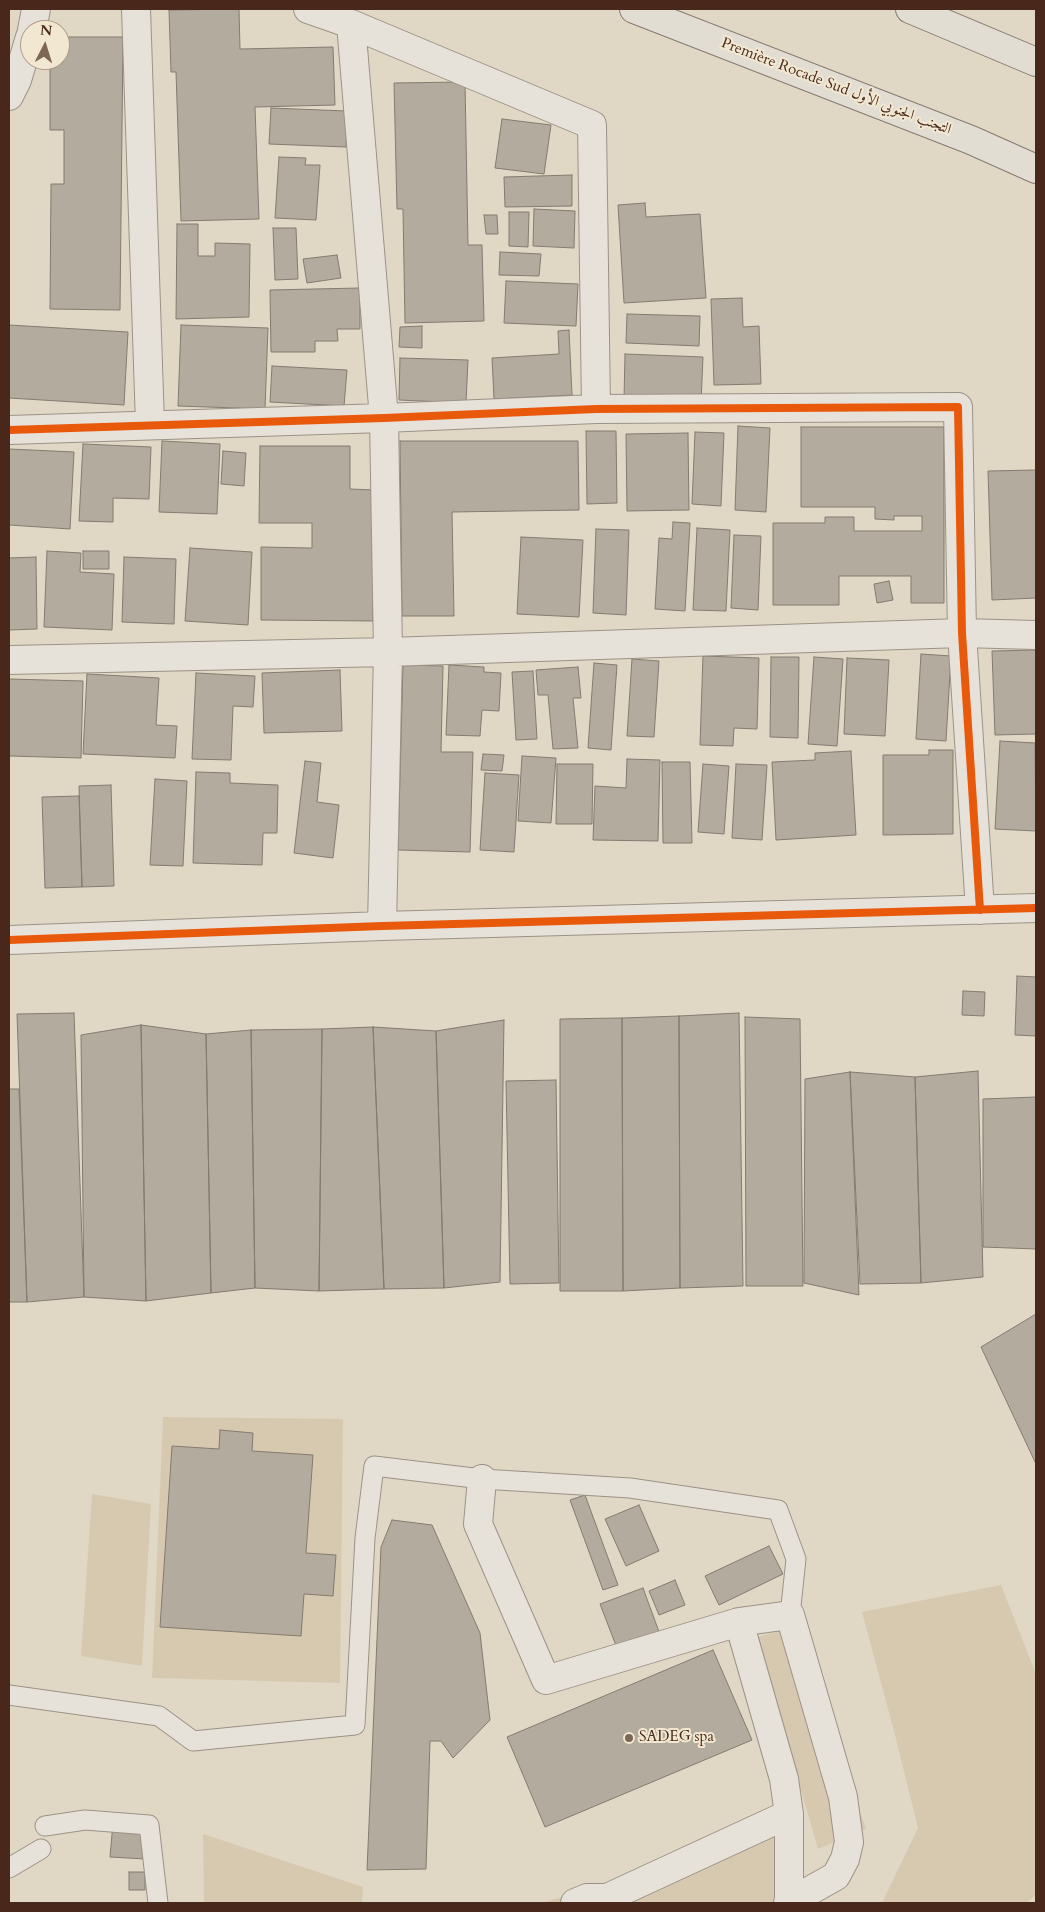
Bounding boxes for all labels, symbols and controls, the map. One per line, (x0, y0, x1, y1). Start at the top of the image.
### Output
north arrow (20, 20, 70, 70)
text: N (39, 21, 53, 41)
street label: Première Rocade Sud التجنب الجنوبي الأول (718, 35, 954, 139)
place label: SADEG spa (639, 1729, 714, 1747)
marker: SADEG spa (623, 1732, 635, 1744)

